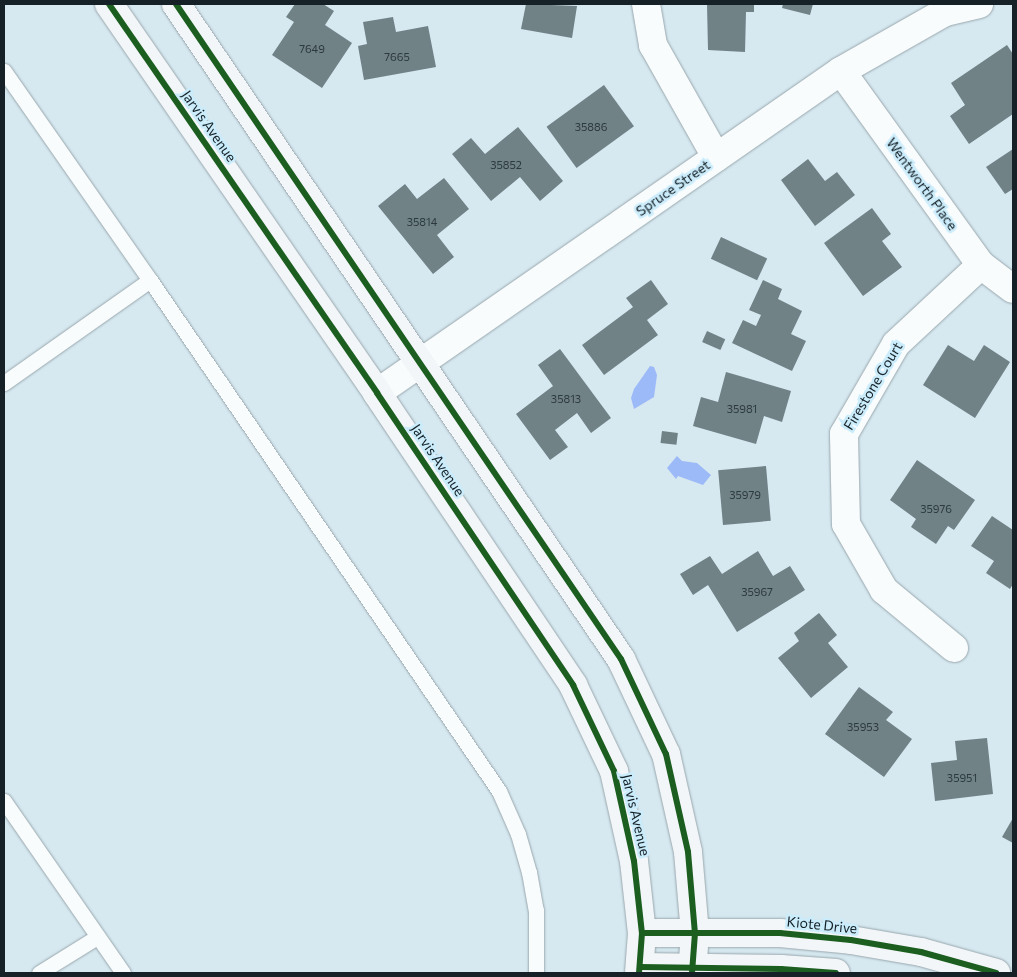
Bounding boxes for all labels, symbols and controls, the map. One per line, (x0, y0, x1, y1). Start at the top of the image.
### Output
house number: 7649 (299, 42, 325, 56)
house number: 7665 (384, 50, 410, 64)
street label: Jarvis Avenue (178, 87, 240, 165)
house number: 35886 (575, 120, 607, 134)
street label: Wentworth Place (883, 135, 961, 233)
street label: Spruce Street (633, 156, 713, 220)
house number: 35852 (490, 158, 522, 172)
house number: 35814 (407, 215, 437, 229)
street label: Firestone Court (840, 339, 906, 433)
house number: 35813 (551, 392, 581, 406)
house number: 35981 (727, 402, 757, 416)
street label: Jarvis Avenue (408, 421, 468, 499)
house number: 35979 (729, 488, 761, 502)
house number: 35976 (920, 502, 952, 516)
house number: 35967 (741, 585, 773, 599)
house number: 35953 (847, 720, 879, 734)
house number: 35951 (947, 771, 977, 785)
street label: Jarvis Avenue (618, 772, 654, 858)
street label: Kiote Drive (786, 913, 858, 937)

